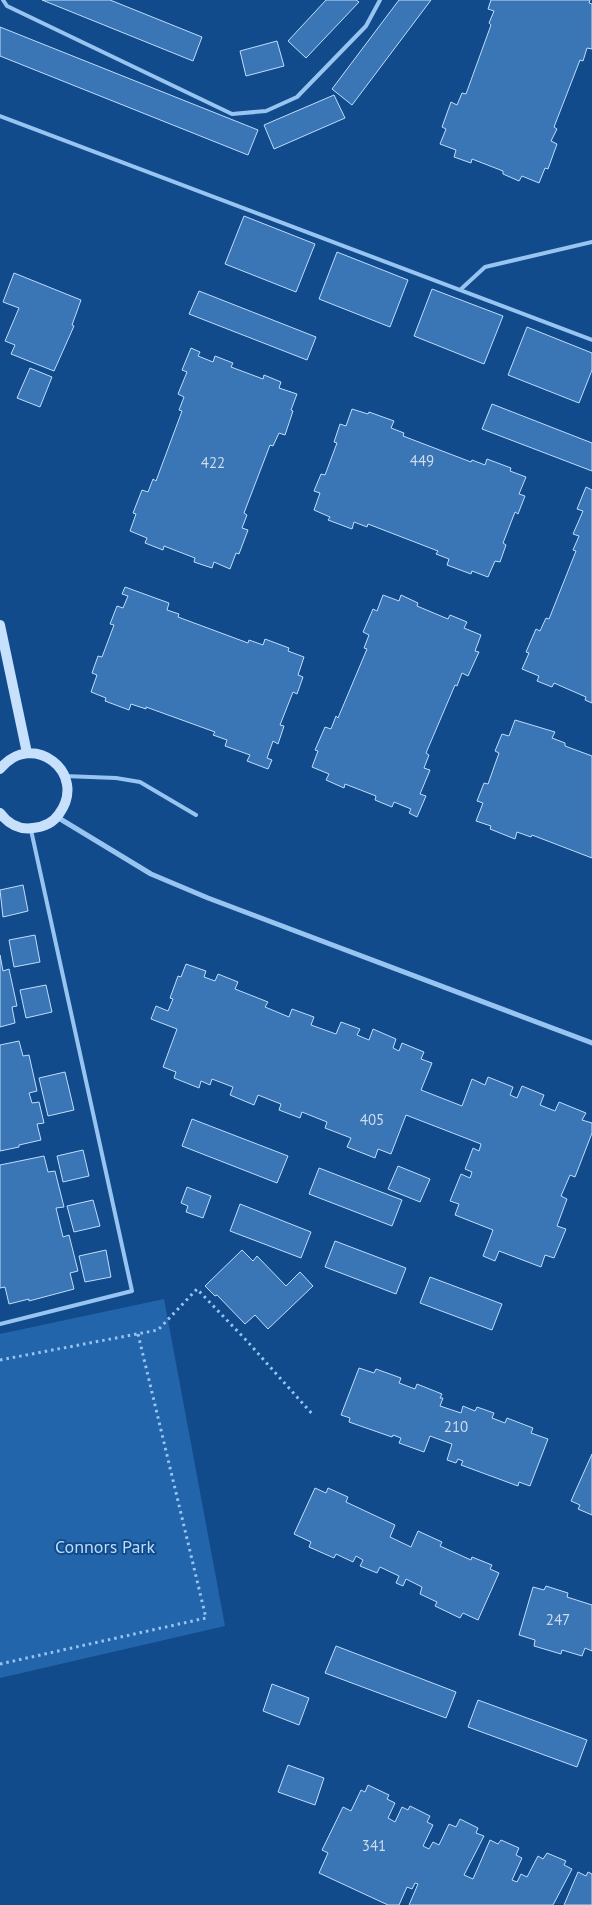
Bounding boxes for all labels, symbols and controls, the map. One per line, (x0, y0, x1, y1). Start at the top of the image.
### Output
house number: 449 (410, 451, 434, 470)
house number: 422 (201, 453, 225, 472)
house number: 405 (360, 1110, 384, 1129)
house number: 210 (444, 1417, 468, 1436)
park label: Connors Park (55, 1535, 155, 1558)
house number: 247 (546, 1610, 570, 1629)
house number: 341 (362, 1836, 386, 1855)

